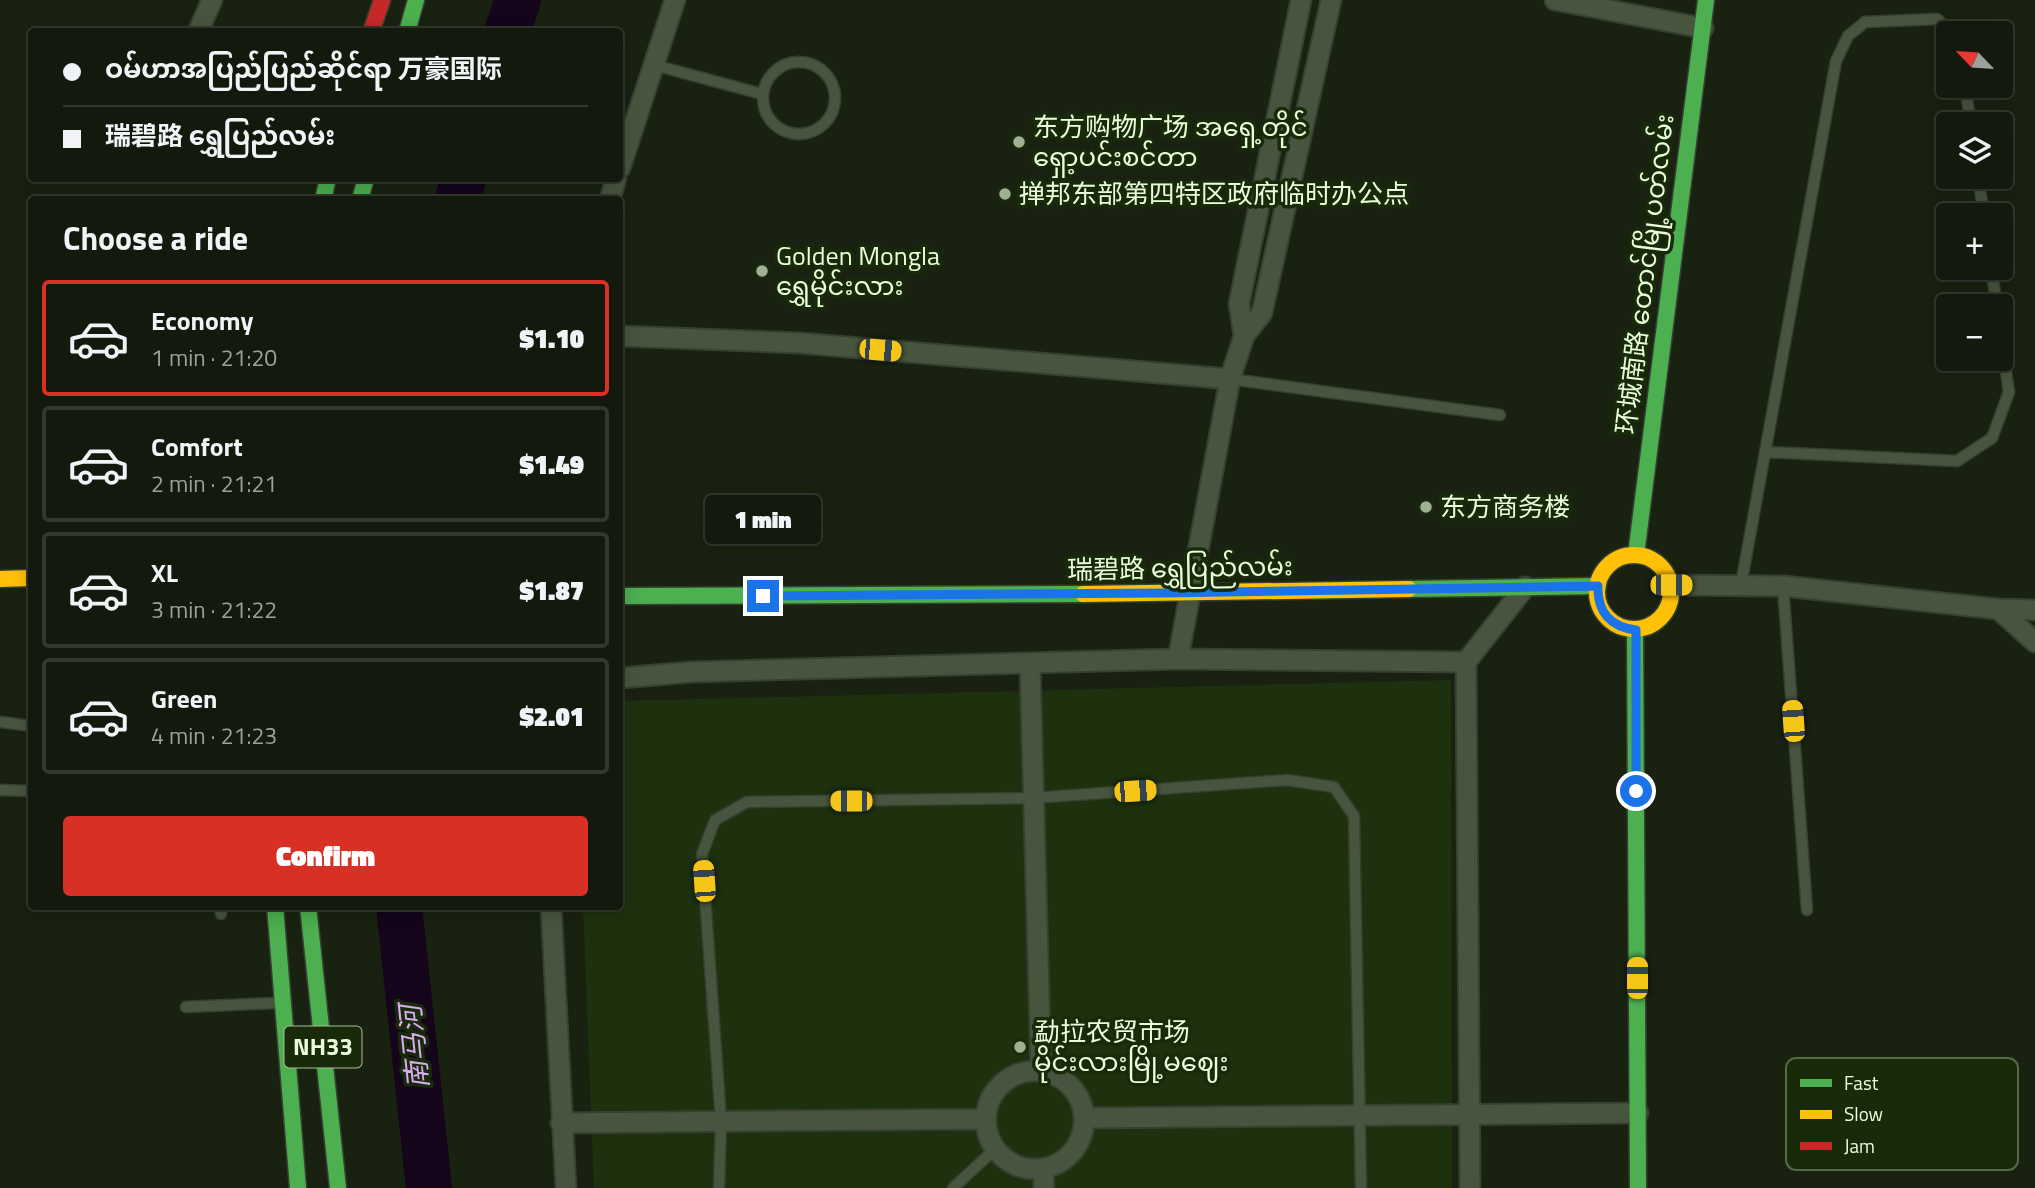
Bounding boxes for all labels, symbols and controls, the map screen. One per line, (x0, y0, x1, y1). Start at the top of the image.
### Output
north arrow (1936, 21, 2012, 98)
map controls (1936, 21, 2013, 371)
text: ဝမ်ဟာအပြည်ပြည်ဆိုင်ရာ 万豪国际 (105, 49, 502, 88)
place label: 东方购物广场 အရှေ့တိုင် ရှော့ပင်းစင်တာ (1033, 107, 1308, 178)
street label: 环城南路 တောင်မြို့ပတ်လမ်း (1606, 112, 1685, 436)
button: layers (1936, 112, 2013, 189)
text: 瑞碧路 ရွှေပြည်လမ်း (105, 116, 335, 155)
marker: 东方购物广场 အရှေ့တိုင် ရှော့ပင်းစင်တာ (1011, 134, 1027, 150)
place label: 掸邦东部第四特区政府临时办公点 (1019, 174, 1409, 213)
marker: 掸邦东部第四特区政府临时办公点 (997, 186, 1013, 202)
button: + (1936, 203, 2013, 280)
text: Choose a ride (63, 214, 248, 262)
place label: Golden Mongla ရွှေမိုင်းလား (776, 236, 940, 307)
marker: Golden Mongla ရွှေမိုင်းလား (754, 263, 770, 279)
button: − (1936, 294, 2013, 371)
text: Economy (151, 301, 253, 340)
icon: car (67, 307, 130, 370)
text: $1.10 (519, 319, 584, 358)
car (859, 338, 902, 362)
text: 1 min · 21:20 (151, 340, 277, 375)
text: Comfort (151, 427, 243, 466)
icon: car (67, 433, 130, 496)
text: $1.49 (519, 445, 584, 484)
text: 2 min · 21:21 (151, 466, 277, 501)
place label: 东方商务楼 (1440, 487, 1570, 526)
callout: 1 min (705, 494, 821, 544)
marker: 东方商务楼 (1418, 499, 1434, 515)
text: 1 min (734, 502, 792, 537)
street label: 瑞碧路 ရွှေပြည်လမ်း (1067, 546, 1293, 591)
text: XL (151, 553, 178, 592)
icon: car (67, 559, 130, 622)
text: $1.87 (519, 571, 584, 610)
car (1651, 575, 1693, 596)
route end (747, 580, 779, 612)
text: 3 min · 21:22 (151, 592, 277, 627)
text: Green (151, 679, 217, 718)
icon: car (67, 685, 130, 748)
text: $2.01 (519, 697, 584, 736)
car (1782, 699, 1805, 743)
text: 4 min · 21:23 (151, 718, 277, 753)
route start (1620, 775, 1652, 807)
car (1114, 779, 1157, 803)
car (831, 791, 873, 812)
button: Confirm (63, 816, 588, 896)
car (693, 859, 716, 903)
car (1627, 957, 1648, 999)
water label: 南马河 (387, 998, 439, 1091)
place label: 勐拉农贸市场 မိုင်းလားမြို့မဈေး (1034, 1012, 1229, 1083)
road number: NH33 (284, 1027, 362, 1068)
marker: 勐拉农贸市场 မိုင်းလားမြို့မဈေး (1012, 1039, 1028, 1055)
legend (1786, 1058, 2018, 1170)
text: Fast (1844, 1068, 1879, 1097)
text: Slow (1844, 1099, 1883, 1128)
text: Jam (1844, 1131, 1875, 1160)

